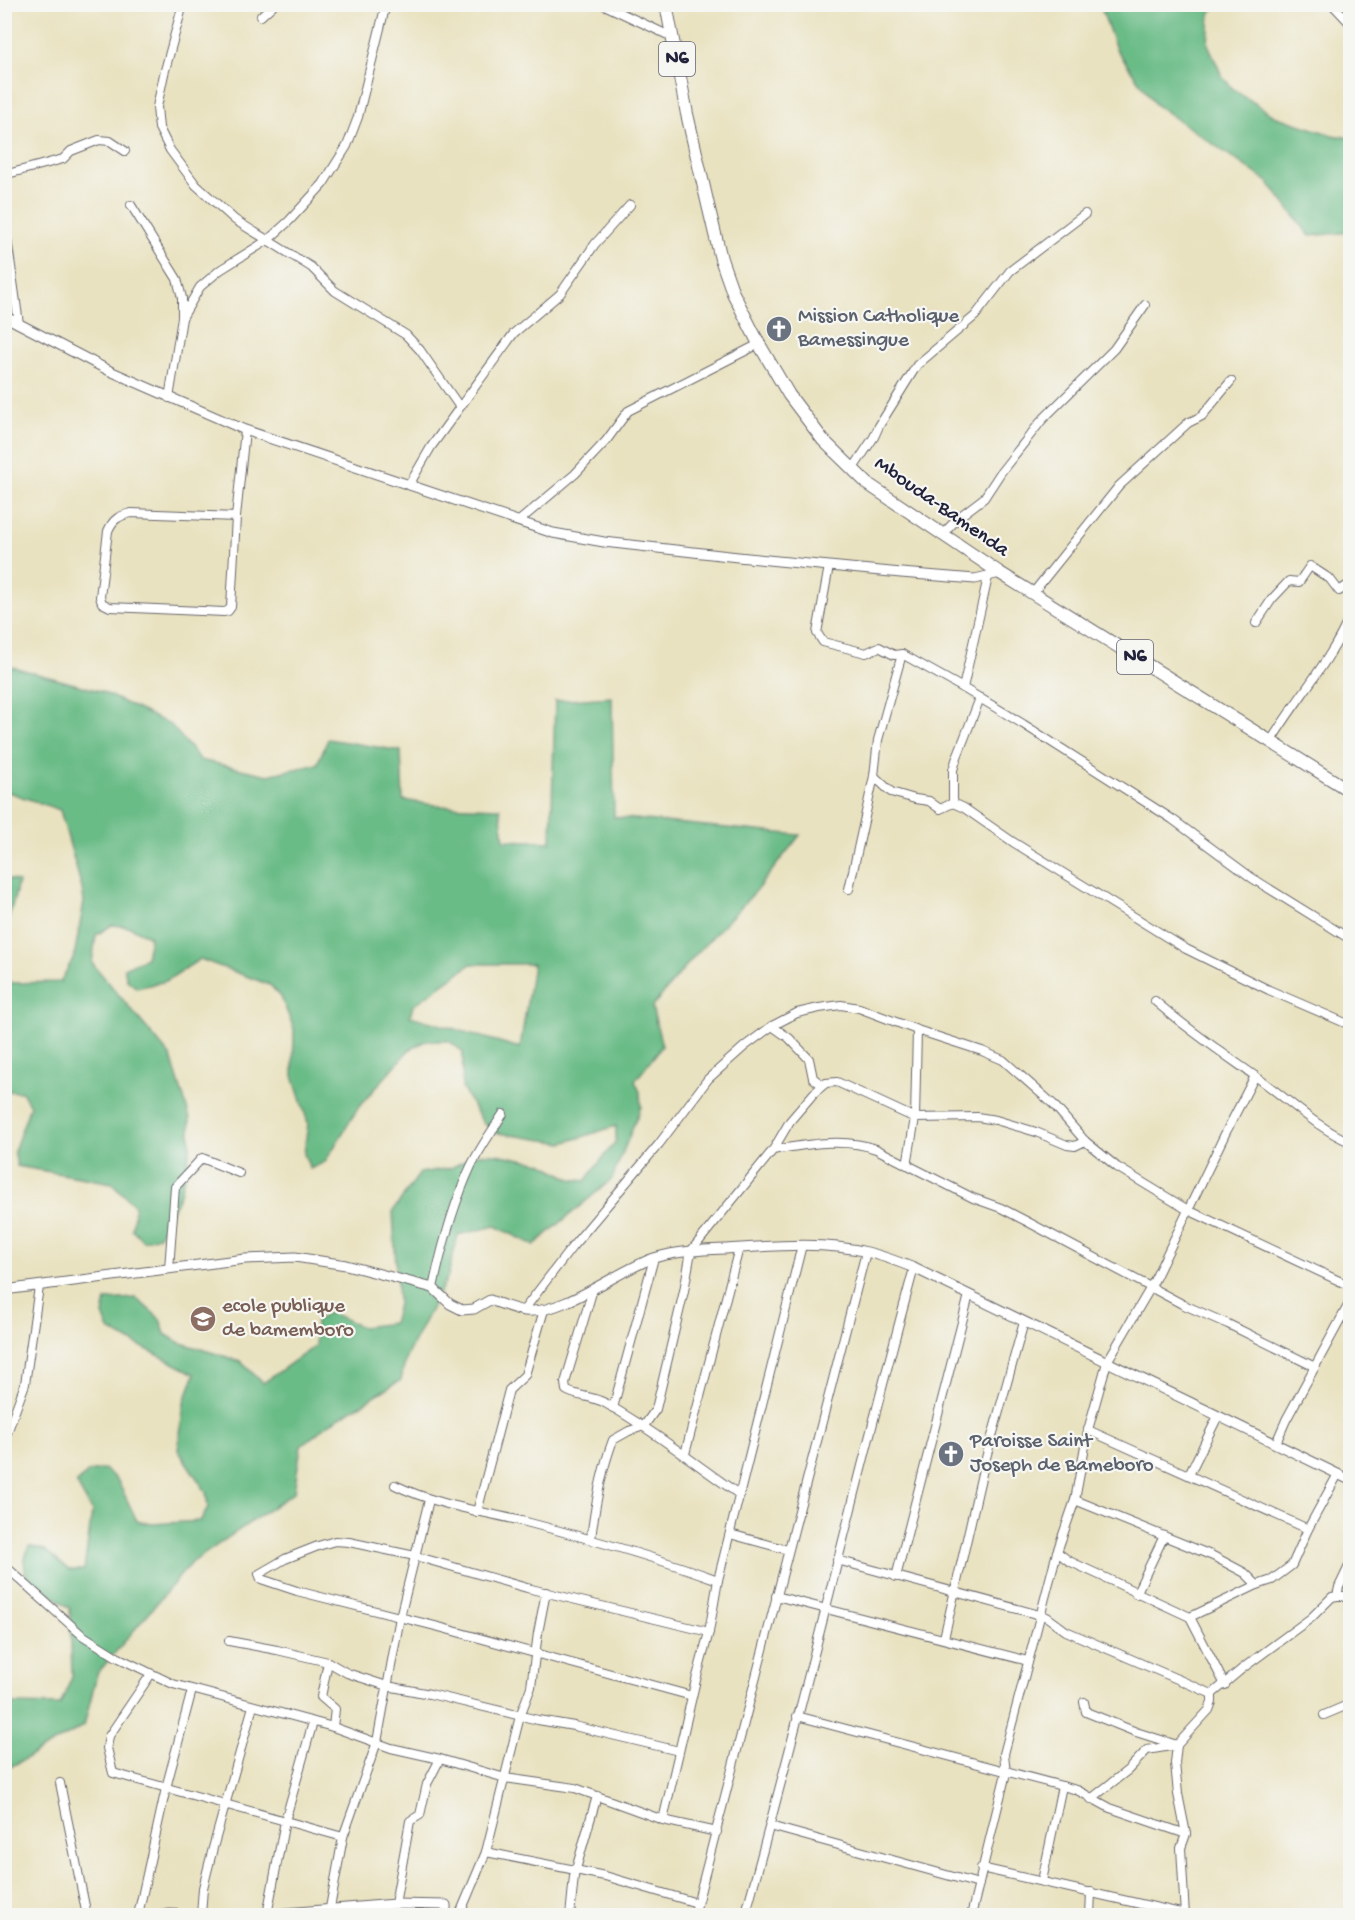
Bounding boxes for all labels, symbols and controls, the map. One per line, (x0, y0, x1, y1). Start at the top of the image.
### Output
road number: N6 (659, 42, 695, 76)
place label: Mission Catholique Bamessingue (797, 305, 960, 354)
church icon: Mission Catholique Bamessingue (764, 314, 794, 344)
street label: Mbouda-Bamenda (869, 452, 1014, 565)
road number: N6 (1117, 640, 1153, 674)
place label: ecole publique de bamemboro (222, 1295, 354, 1344)
school or university icon: ecole publique de bamemboro (188, 1304, 218, 1334)
place label: Paroisse Saint Joseph de Bameboro (969, 1430, 1154, 1479)
church icon: Paroisse Saint Joseph de Bameboro (936, 1439, 966, 1469)

